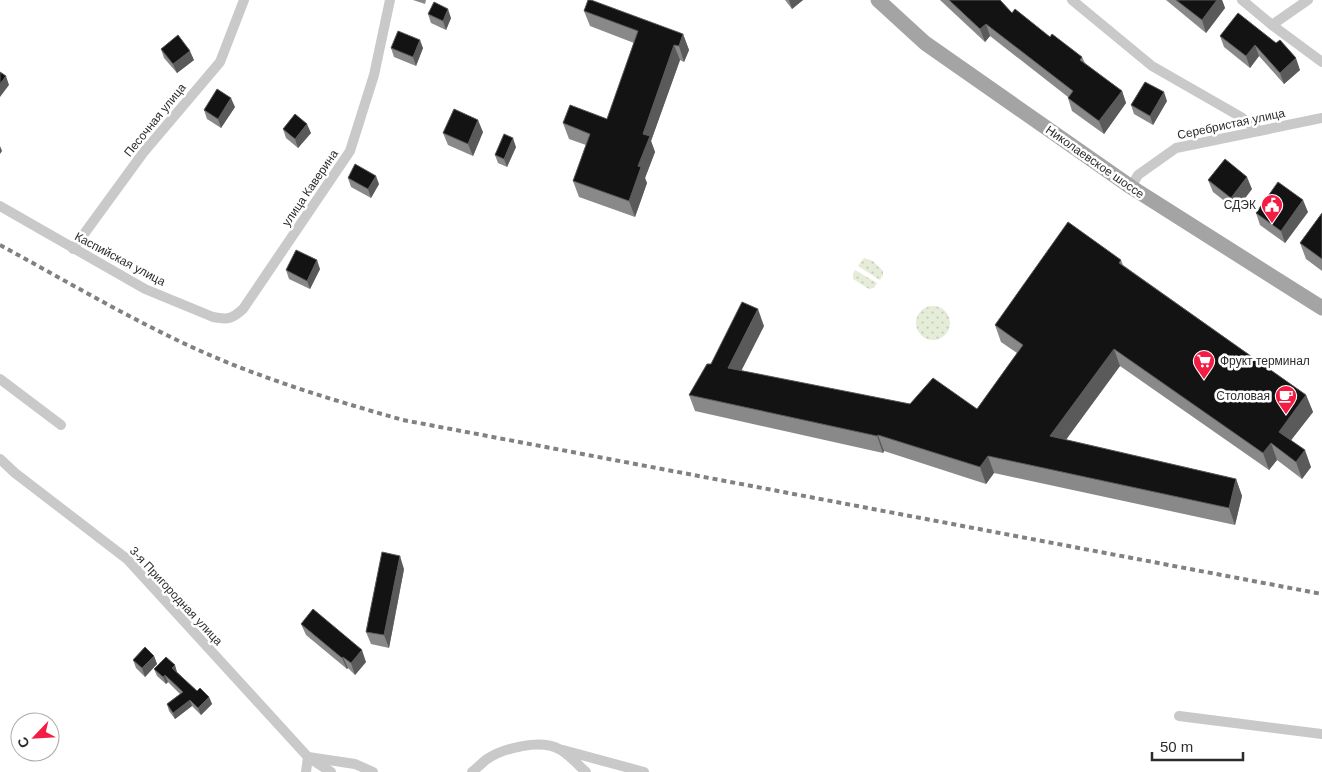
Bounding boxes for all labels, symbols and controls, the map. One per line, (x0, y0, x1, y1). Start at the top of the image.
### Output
street label: Песочная улица (121, 80, 189, 159)
street label: Серебристая улица (1176, 106, 1286, 142)
street label: Николаевское шоссе (1043, 123, 1147, 201)
street label: улица Каверина (279, 147, 341, 229)
public building icon: СДЭК (1260, 193, 1284, 224)
place label: СДЭК (1224, 198, 1256, 212)
street label: Каспийская улица (72, 229, 168, 289)
supermarket icon: Фрукт терминал (1192, 349, 1216, 380)
place label: Фрукт терминал (1220, 354, 1310, 368)
cafe icon: Столовая (1274, 384, 1298, 415)
place label: Столовая (1216, 389, 1270, 403)
street label: 3-я Пригородная улица (127, 544, 225, 648)
north arrow (10, 712, 60, 762)
scale bar (1152, 730, 1243, 762)
text: С (14, 735, 33, 750)
text: 50 m (1160, 738, 1193, 755)

